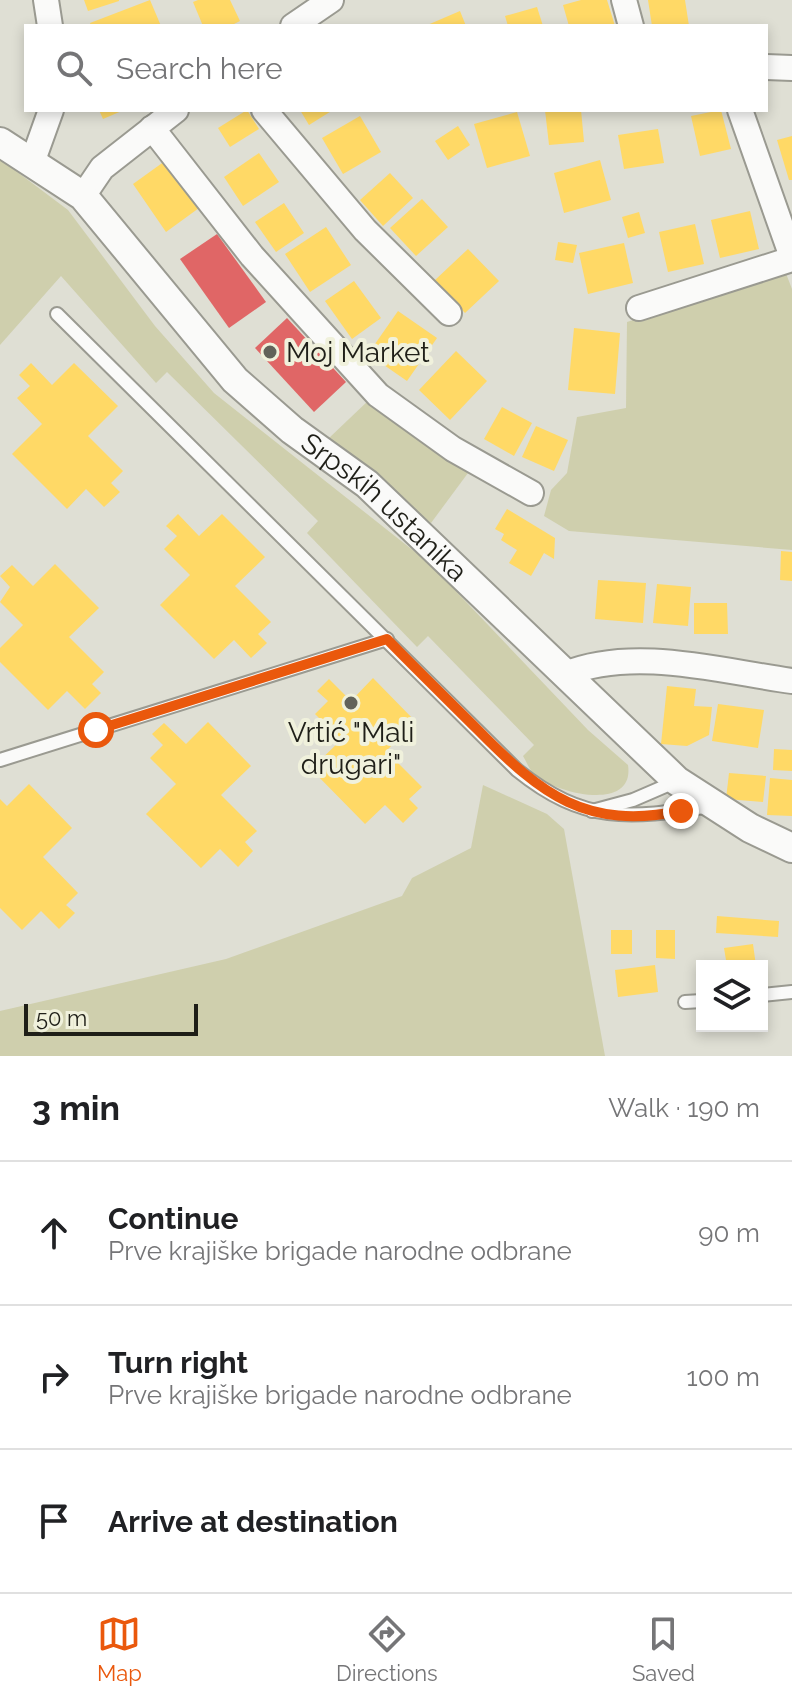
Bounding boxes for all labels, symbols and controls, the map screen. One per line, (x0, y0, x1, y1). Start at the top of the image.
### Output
search box (24, 24, 768, 112)
icon: search (52, 46, 96, 90)
text: Search here (116, 51, 283, 86)
place label: Moj Market (286, 336, 430, 369)
marker: Moj Market (261, 343, 279, 361)
street label: Srpskih ustanika (295, 426, 474, 588)
marker: Vrtić "Mali drugari" (342, 694, 360, 712)
route start (78, 712, 114, 748)
place label: Vrtić "Mali drugari" (288, 716, 414, 781)
route end (663, 793, 699, 829)
map controls (696, 960, 768, 1032)
button: layers (696, 960, 768, 1032)
scale bar (24, 1000, 198, 1036)
text: 50 m (36, 1005, 87, 1031)
text: 3 min (32, 1088, 120, 1128)
text: Walk · 190 m (608, 1093, 760, 1123)
text: Continue (108, 1201, 239, 1236)
icon: ahead (32, 1211, 76, 1255)
text: 90 m (698, 1218, 760, 1248)
text: Prve krajiške brigade narodne odbrane (108, 1236, 572, 1266)
text: Turn right (108, 1345, 248, 1380)
icon: right (32, 1355, 76, 1399)
text: 100 m (687, 1362, 760, 1392)
text: Prve krajiške brigade narodne odbrane (108, 1380, 572, 1410)
icon: arrive (32, 1499, 76, 1543)
text: Arrive at destination (108, 1504, 398, 1539)
tab: Map (97, 1612, 142, 1686)
tab: Directions (336, 1612, 438, 1686)
tab: Saved (632, 1612, 695, 1686)

